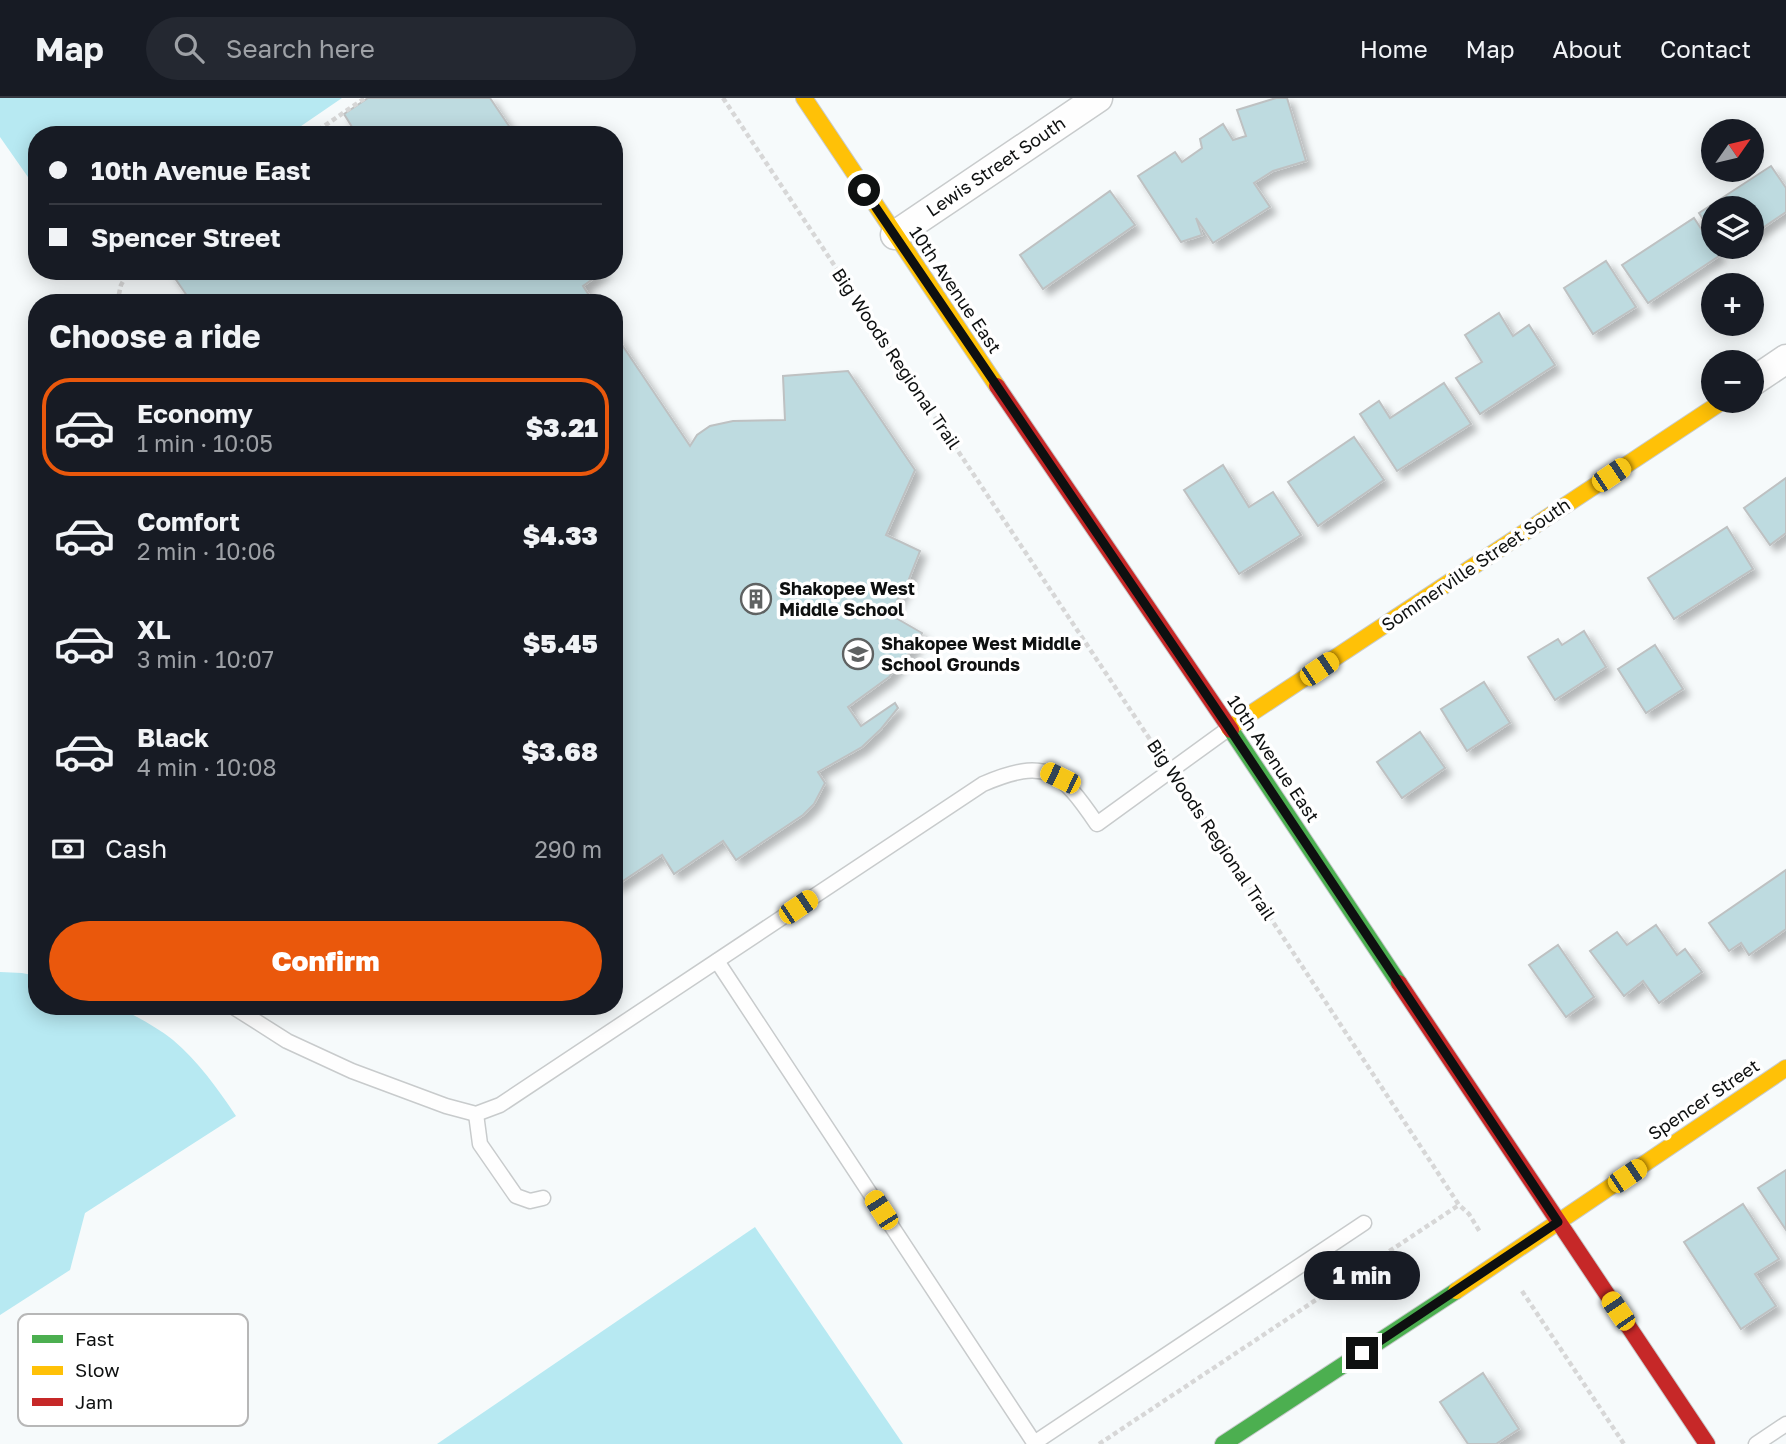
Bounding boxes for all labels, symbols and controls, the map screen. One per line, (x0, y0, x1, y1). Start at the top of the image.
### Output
search box (146, 17, 636, 80)
text: Map (35, 29, 104, 68)
icon: search (170, 29, 208, 67)
text: Search here (226, 33, 375, 64)
text: Home (1360, 34, 1428, 63)
text: Map (1466, 34, 1515, 63)
text: About (1553, 34, 1622, 63)
text: Contact (1660, 34, 1751, 63)
street label: Lewis Street South (922, 111, 1069, 221)
north arrow (1701, 119, 1764, 182)
map controls (1701, 119, 1764, 413)
text: 10th Avenue East (91, 155, 311, 186)
route start (848, 174, 880, 206)
button: layers (1701, 196, 1764, 259)
text: Spencer Street (91, 222, 281, 253)
street label: 10th Avenue East (905, 222, 1006, 357)
street label: Big Woods Regional Trail (828, 264, 966, 453)
button: + (1701, 273, 1764, 336)
text: Choose a ride (49, 317, 261, 355)
button: − (1701, 350, 1764, 413)
icon: car (53, 396, 116, 459)
text: Economy (137, 398, 253, 429)
text: $3.21 (526, 412, 598, 443)
text: 1 min · 10:05 (137, 429, 273, 457)
car (1588, 455, 1635, 495)
street label: Sommerville Street South (1377, 493, 1574, 636)
icon: car (53, 504, 116, 567)
text: Comfort (137, 506, 240, 537)
text: $4.33 (523, 520, 598, 551)
text: 2 min · 10:06 (137, 537, 276, 565)
place label: Shakopee West Middle School (779, 577, 915, 620)
building icon: Shakopee West Middle School (739, 582, 773, 616)
icon: car (53, 612, 116, 675)
text: XL (137, 614, 171, 645)
text: $5.45 (523, 628, 598, 659)
place label: Shakopee West Middle School Grounds (881, 632, 1082, 675)
school or university icon: Shakopee West Middle School Grounds (841, 637, 875, 671)
text: 3 min · 10:07 (137, 645, 274, 673)
car (1296, 649, 1343, 689)
street label: 10th Avenue East (1223, 691, 1324, 826)
icon: car (53, 720, 116, 783)
text: Black (137, 722, 209, 753)
street label: Big Woods Regional Trail (1143, 735, 1281, 924)
text: $3.68 (522, 736, 598, 767)
text: 4 min · 10:08 (137, 753, 276, 781)
car (1037, 759, 1084, 797)
icon: cash (49, 830, 87, 868)
text: Cash (105, 833, 167, 864)
text: 290 m (534, 835, 602, 863)
car (775, 887, 822, 927)
button: Confirm (49, 921, 602, 1001)
street label: Spencer Street (1644, 1054, 1763, 1144)
car (1604, 1156, 1651, 1196)
car (861, 1187, 902, 1233)
callout: 1 min (1304, 1252, 1420, 1300)
text: 1 min (1333, 1261, 1391, 1289)
car (1598, 1288, 1639, 1334)
legend (18, 1314, 248, 1426)
text: Fast (75, 1327, 114, 1350)
route end (1346, 1337, 1378, 1369)
text: Slow (75, 1358, 120, 1381)
text: Jam (75, 1390, 113, 1413)

